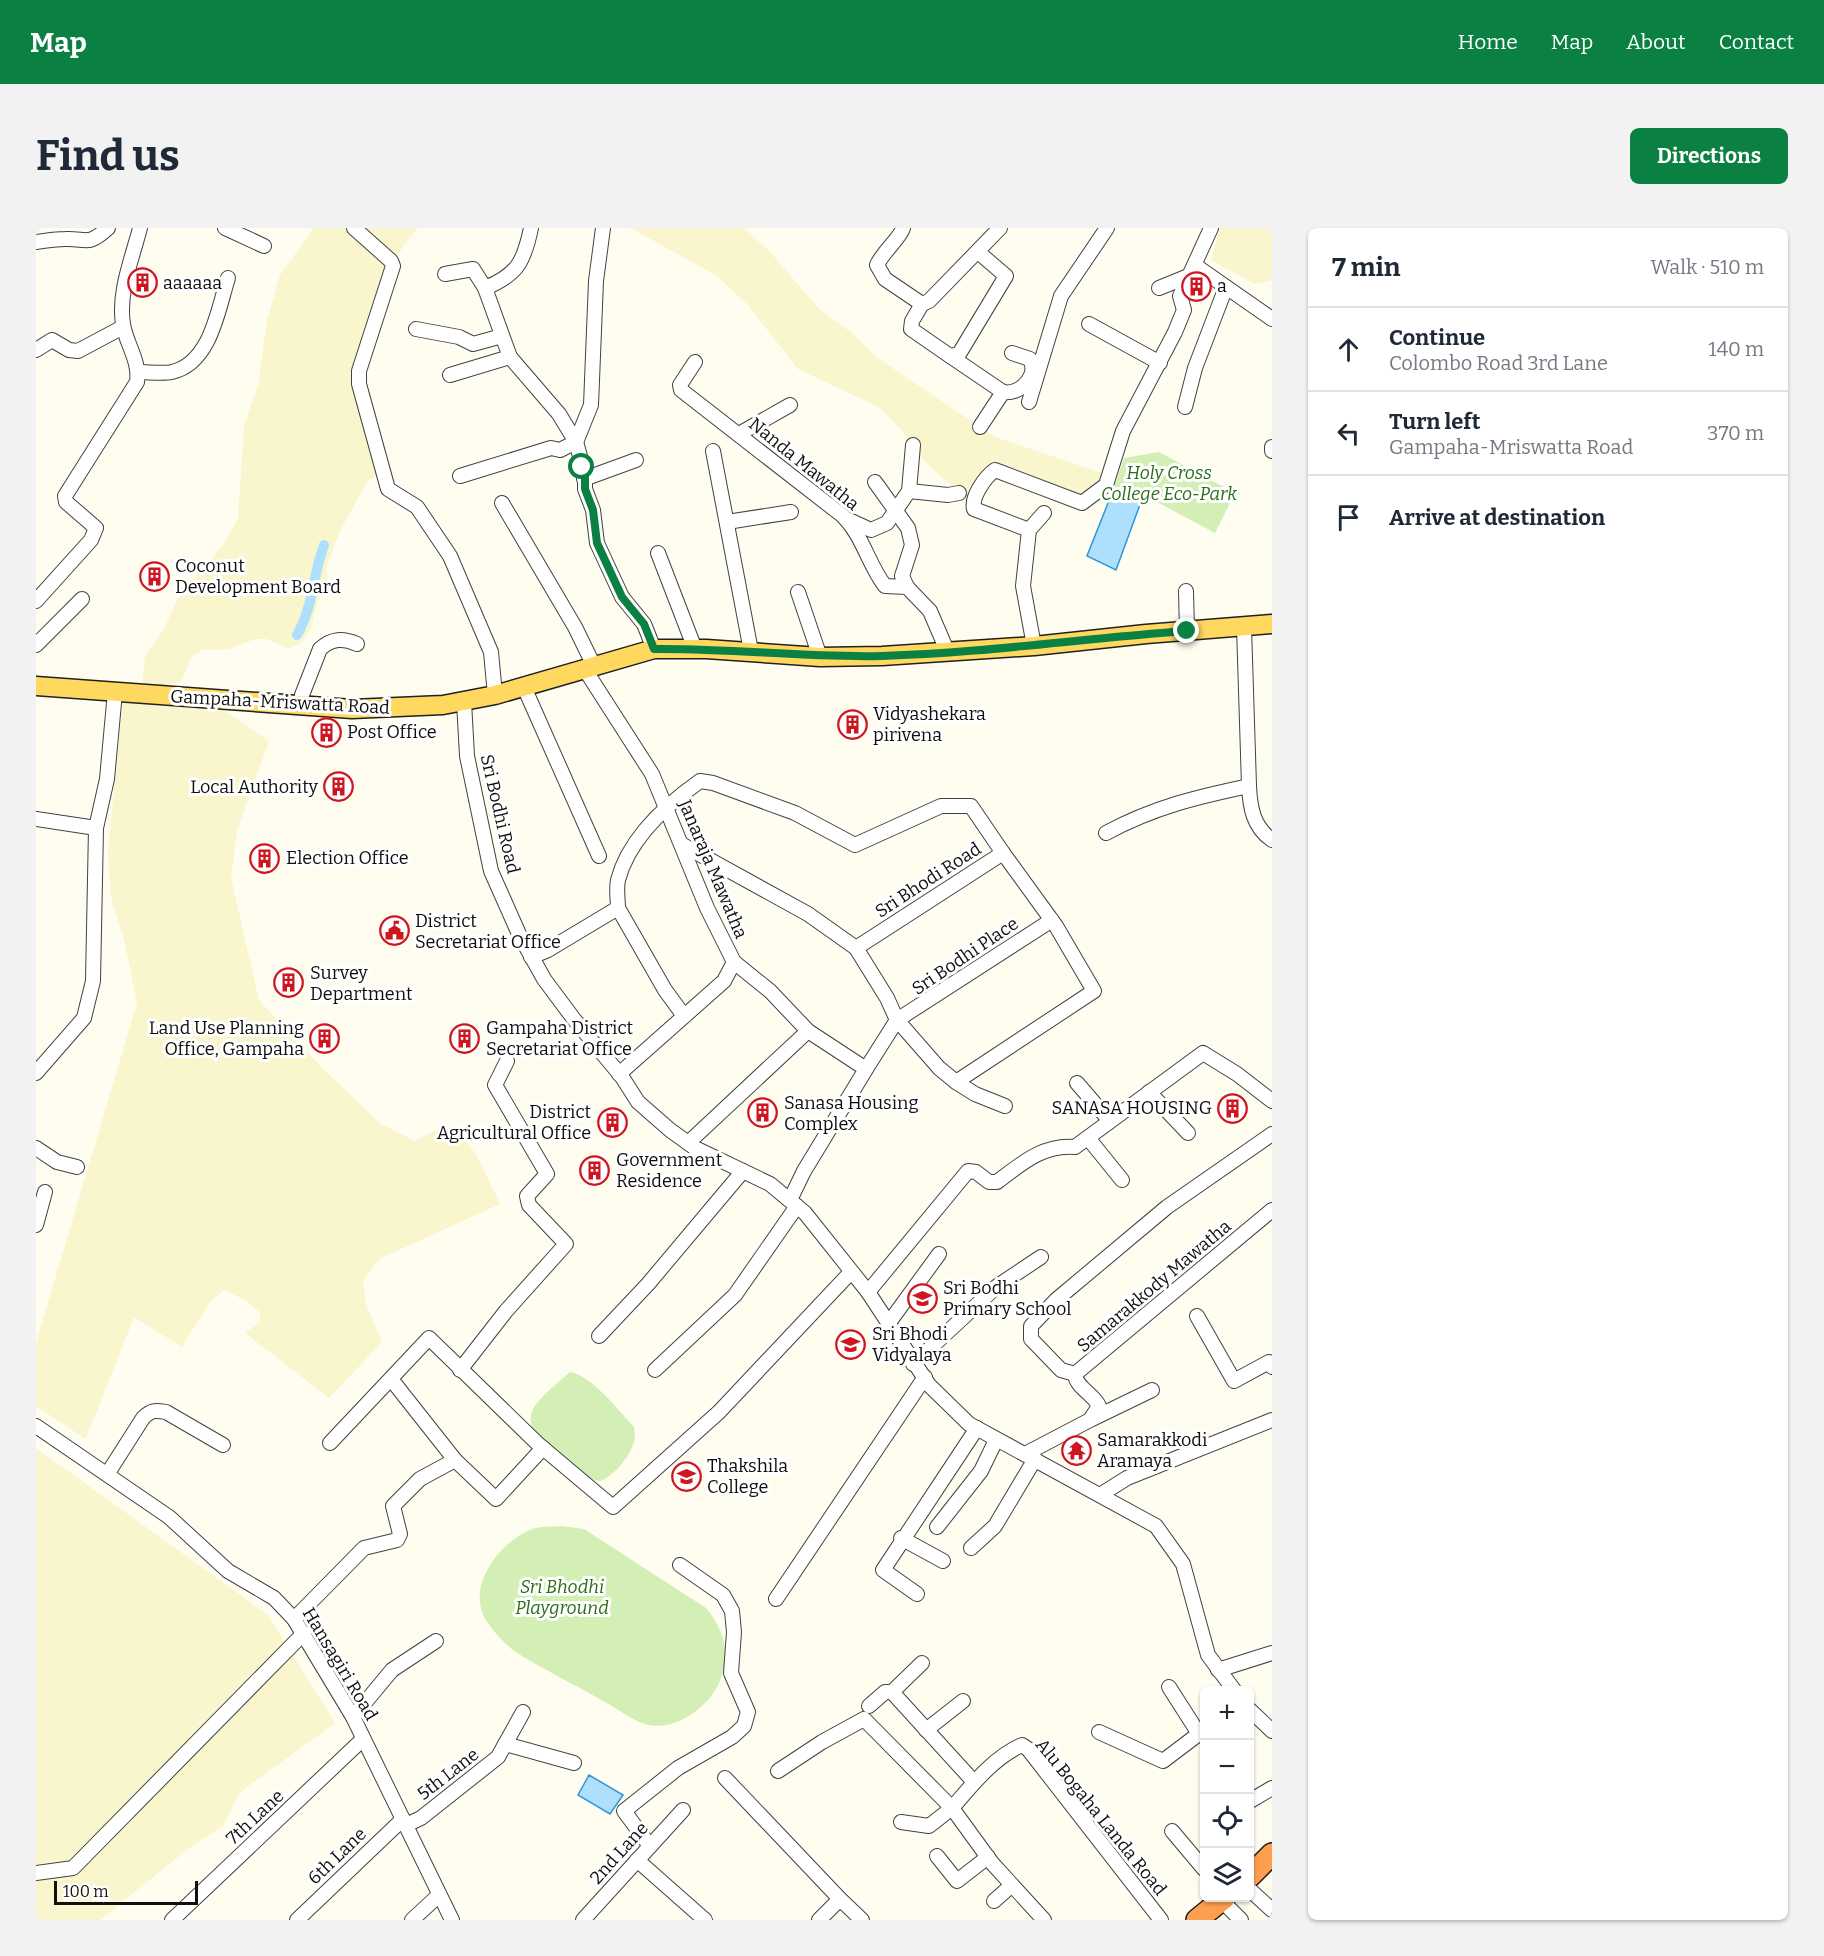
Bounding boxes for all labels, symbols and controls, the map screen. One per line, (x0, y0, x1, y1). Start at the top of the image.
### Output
text: Map (30, 26, 87, 59)
text: Home (1458, 29, 1518, 55)
text: Map (1551, 29, 1593, 55)
text: About (1626, 29, 1686, 55)
text: Contact (1719, 29, 1794, 55)
button: Directions (1630, 128, 1788, 184)
text: Find us (36, 131, 180, 181)
text: 7 min (1332, 252, 1400, 283)
text: Walk · 510 m (1650, 255, 1764, 279)
building icon: aaaaaa (126, 267, 158, 299)
building icon: a (1180, 270, 1212, 302)
place label: aaaaaa (163, 272, 222, 294)
place label: a (1217, 275, 1227, 297)
text: Continue (1389, 324, 1485, 351)
icon: ahead (1332, 333, 1365, 366)
text: 140 m (1708, 337, 1764, 361)
text: Colombo Road 3rd Lane (1389, 351, 1608, 375)
text: Turn left (1389, 408, 1481, 435)
street label: Nanda Mawatha (744, 413, 864, 515)
icon: left (1332, 417, 1365, 450)
text: 370 m (1707, 421, 1764, 445)
text: Gampaha-Mriswatta Road (1389, 435, 1633, 459)
route start (568, 453, 594, 479)
park label: Holy Cross College Eco-Park (1101, 462, 1237, 505)
icon: arrive (1332, 501, 1365, 534)
text: Arrive at destination (1389, 504, 1605, 531)
place label: Coconut Development Board (175, 555, 341, 598)
building icon: Coconut Development Board (138, 560, 170, 592)
route end (1173, 617, 1199, 643)
street label: Gampaha-Mriswatta Road (170, 685, 391, 719)
place label: Vidyashekara pirivena (873, 703, 986, 746)
building icon: Vidyashekara pirivena (836, 708, 868, 740)
building icon: Post Office (310, 716, 342, 748)
place label: Post Office (347, 721, 437, 743)
street label: Sri Bodhi Road (476, 752, 524, 876)
building icon: Local Authority (323, 771, 355, 803)
place label: Local Authority (190, 776, 318, 798)
street label: Janaraja Mawatha (673, 795, 752, 942)
street label: Sri Bhodi Road (871, 837, 985, 922)
building icon: Election Office (249, 842, 281, 874)
place label: Election Office (286, 847, 409, 869)
place label: District Secretariat Office (415, 910, 561, 953)
street label: Sri Bodhi Place (908, 912, 1022, 1000)
public building icon: District Secretariat Office (378, 915, 410, 947)
place label: Survey Department (310, 962, 413, 1005)
building icon: Survey Department (273, 967, 305, 999)
place label: Land Use Planning Office, Gampaha (149, 1017, 304, 1060)
place label: Gampaha District Secretariat Office (486, 1017, 633, 1060)
building icon: Land Use Planning Office, Gampaha (309, 1022, 341, 1054)
building icon: Gampaha District Secretariat Office (449, 1022, 481, 1054)
place label: Sanasa Housing Complex (784, 1092, 918, 1135)
building icon: SANASA HOUSING (1217, 1092, 1249, 1124)
building icon: Sanasa Housing Complex (747, 1097, 779, 1129)
place label: SANASA HOUSING (1052, 1097, 1212, 1119)
place label: District Agricultural Office (437, 1101, 591, 1144)
building icon: District Agricultural Office (596, 1106, 628, 1138)
place label: Government Residence (616, 1149, 723, 1192)
building icon: Government Residence (579, 1154, 611, 1186)
street label: Samarakkody Mawatha (1073, 1215, 1236, 1357)
place label: Sri Bodhi Primary School (943, 1277, 1072, 1320)
school or university icon: Sri Bodhi Primary School (906, 1282, 938, 1314)
place label: Sri Bhodi Vidyalaya (872, 1323, 952, 1366)
school or university icon: Sri Bhodi Vidyalaya (835, 1328, 867, 1360)
place label: Samarakkodi Aramaya (1097, 1429, 1207, 1472)
temple icon: Samarakkodi Aramaya (1060, 1434, 1092, 1466)
place label: Thakshila College (707, 1455, 788, 1498)
school or university icon: Thakshila College (670, 1460, 702, 1492)
park label: Sri Bhodhi Playground (515, 1576, 609, 1619)
street label: Hansagiri Road (298, 1604, 383, 1725)
map controls (1200, 1686, 1254, 1902)
button: + (1200, 1686, 1254, 1740)
street label: Alu Bogaha Landa Road (1031, 1734, 1171, 1900)
button: − (1200, 1740, 1254, 1794)
street label: 5th Lane (413, 1743, 483, 1805)
street label: 7th Lane (222, 1785, 288, 1849)
button: locate (1200, 1794, 1254, 1848)
street label: 2nd Lane (585, 1817, 653, 1889)
street label: 6th Lane (303, 1823, 371, 1889)
button: layers (1200, 1848, 1254, 1902)
scale bar (54, 1878, 198, 1906)
text: 100 m (63, 1882, 108, 1901)

